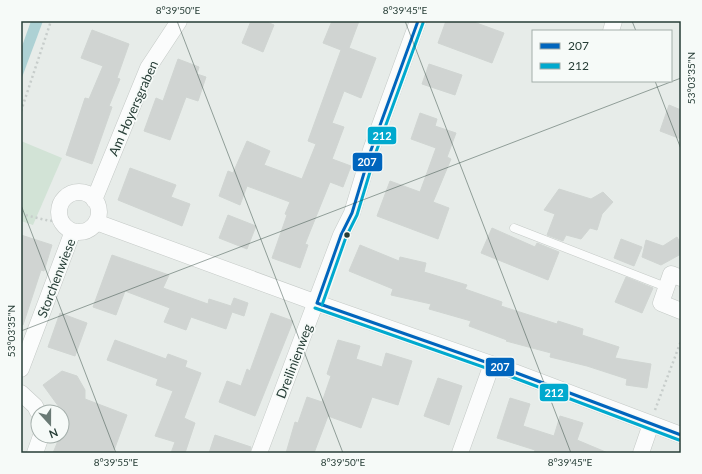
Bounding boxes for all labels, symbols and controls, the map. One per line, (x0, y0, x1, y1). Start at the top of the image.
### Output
text: 8°39'50"E (156, 4, 201, 16)
text: 8°39'45"E (383, 4, 428, 16)
legend (532, 30, 672, 82)
text: 207 (568, 38, 589, 53)
text: 53°03'35"N (685, 52, 697, 104)
street label: Am Hoyersgraben (105, 58, 161, 158)
text: 212 (568, 58, 589, 73)
line badge: 212 (367, 126, 397, 145)
text: 212 (372, 129, 392, 142)
line badge: 207 (352, 152, 383, 172)
text: 207 (357, 155, 377, 168)
unlabelled marker (342, 230, 352, 240)
street label: Storchenwiese (34, 236, 78, 320)
text: 53°03'35"N (5, 305, 17, 357)
street label: Dreilinienweg (272, 321, 316, 401)
line badge: 207 (485, 357, 515, 377)
text: 207 (490, 360, 510, 373)
line badge: 212 (539, 383, 569, 402)
text: 212 (544, 386, 564, 399)
north arrow (30, 404, 70, 444)
text: N (47, 426, 60, 441)
text: 8°39'55"E (94, 456, 139, 468)
text: 8°39'50"E (321, 456, 366, 468)
text: 8°39'45"E (548, 456, 593, 468)

